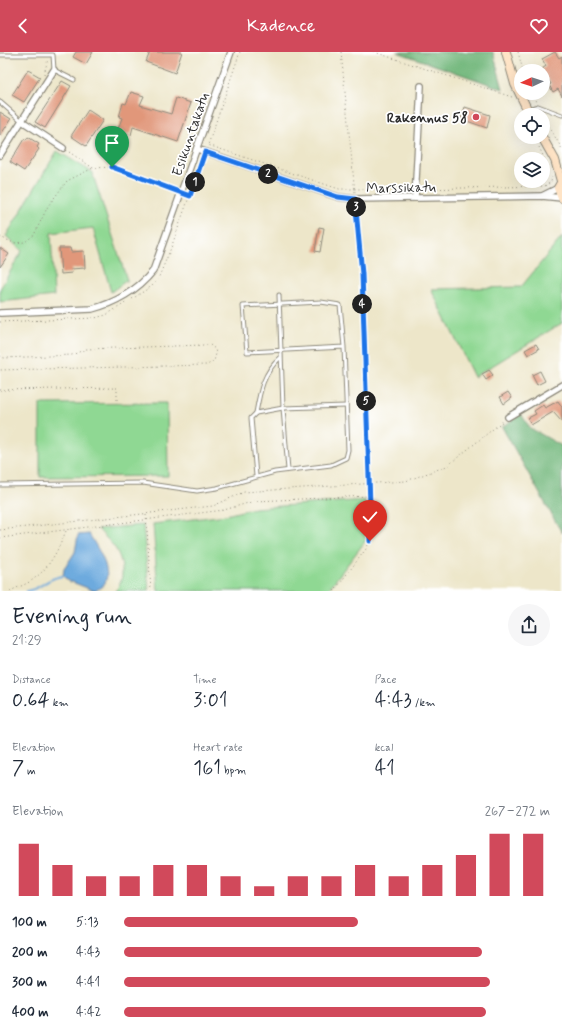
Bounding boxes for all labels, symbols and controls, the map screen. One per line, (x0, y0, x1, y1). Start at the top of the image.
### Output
text: Kadence (247, 14, 315, 38)
icon: back (12, 15, 34, 37)
icon: heart (528, 15, 550, 37)
north arrow (514, 64, 550, 100)
map controls (514, 64, 550, 188)
street label: Esikuntakatu (168, 90, 214, 179)
button: locate (514, 108, 550, 144)
place label: Rakennus 58 (387, 109, 468, 127)
marker: Rakennus 58 (471, 112, 481, 122)
pin (95, 126, 129, 167)
icon: arrive (101, 132, 123, 154)
button: layers (514, 152, 550, 188)
pin: 2 (258, 164, 278, 184)
text: 2 (265, 167, 271, 181)
pin: 1 (185, 172, 205, 192)
text: 1 (193, 175, 197, 189)
street label: Marssikatu (366, 178, 437, 198)
pin: 3 (346, 197, 366, 217)
text: 3 (354, 200, 358, 214)
pin: 4 (352, 294, 372, 314)
text: 4 (359, 297, 365, 311)
pin: 5 (356, 391, 376, 411)
text: 5 (363, 394, 369, 408)
pin (353, 500, 387, 541)
icon: check (359, 506, 381, 528)
text: Evening run (12, 603, 132, 631)
button: share (508, 604, 550, 646)
text: 21:29 (12, 632, 42, 649)
text: Distance (12, 673, 51, 687)
text: Time (193, 673, 216, 687)
text: Pace (375, 673, 397, 687)
text: 0.64 (12, 687, 50, 714)
text: 3:01 (193, 687, 228, 714)
text: 4:43 (375, 687, 412, 714)
text: km (50, 696, 69, 710)
text: /km (412, 696, 436, 710)
text: Elevation (12, 741, 55, 755)
text: Heart rate (193, 741, 243, 755)
text: kcal (375, 741, 393, 755)
text: 7 (12, 755, 24, 782)
text: 161 (193, 755, 221, 782)
text: 41 (375, 755, 395, 782)
text: m (24, 764, 36, 778)
text: bpm (221, 764, 246, 778)
text: Elevation (12, 803, 63, 820)
text: 267–272 m (485, 803, 550, 820)
text: 100 m (12, 914, 47, 931)
text: 5:13 (76, 914, 99, 931)
text: 200 m (12, 944, 47, 961)
text: 4:43 (76, 944, 100, 961)
text: 300 m (12, 974, 47, 991)
text: 4:41 (76, 974, 100, 991)
text: 400 m (12, 1004, 49, 1021)
text: 4:42 (76, 1004, 101, 1021)

